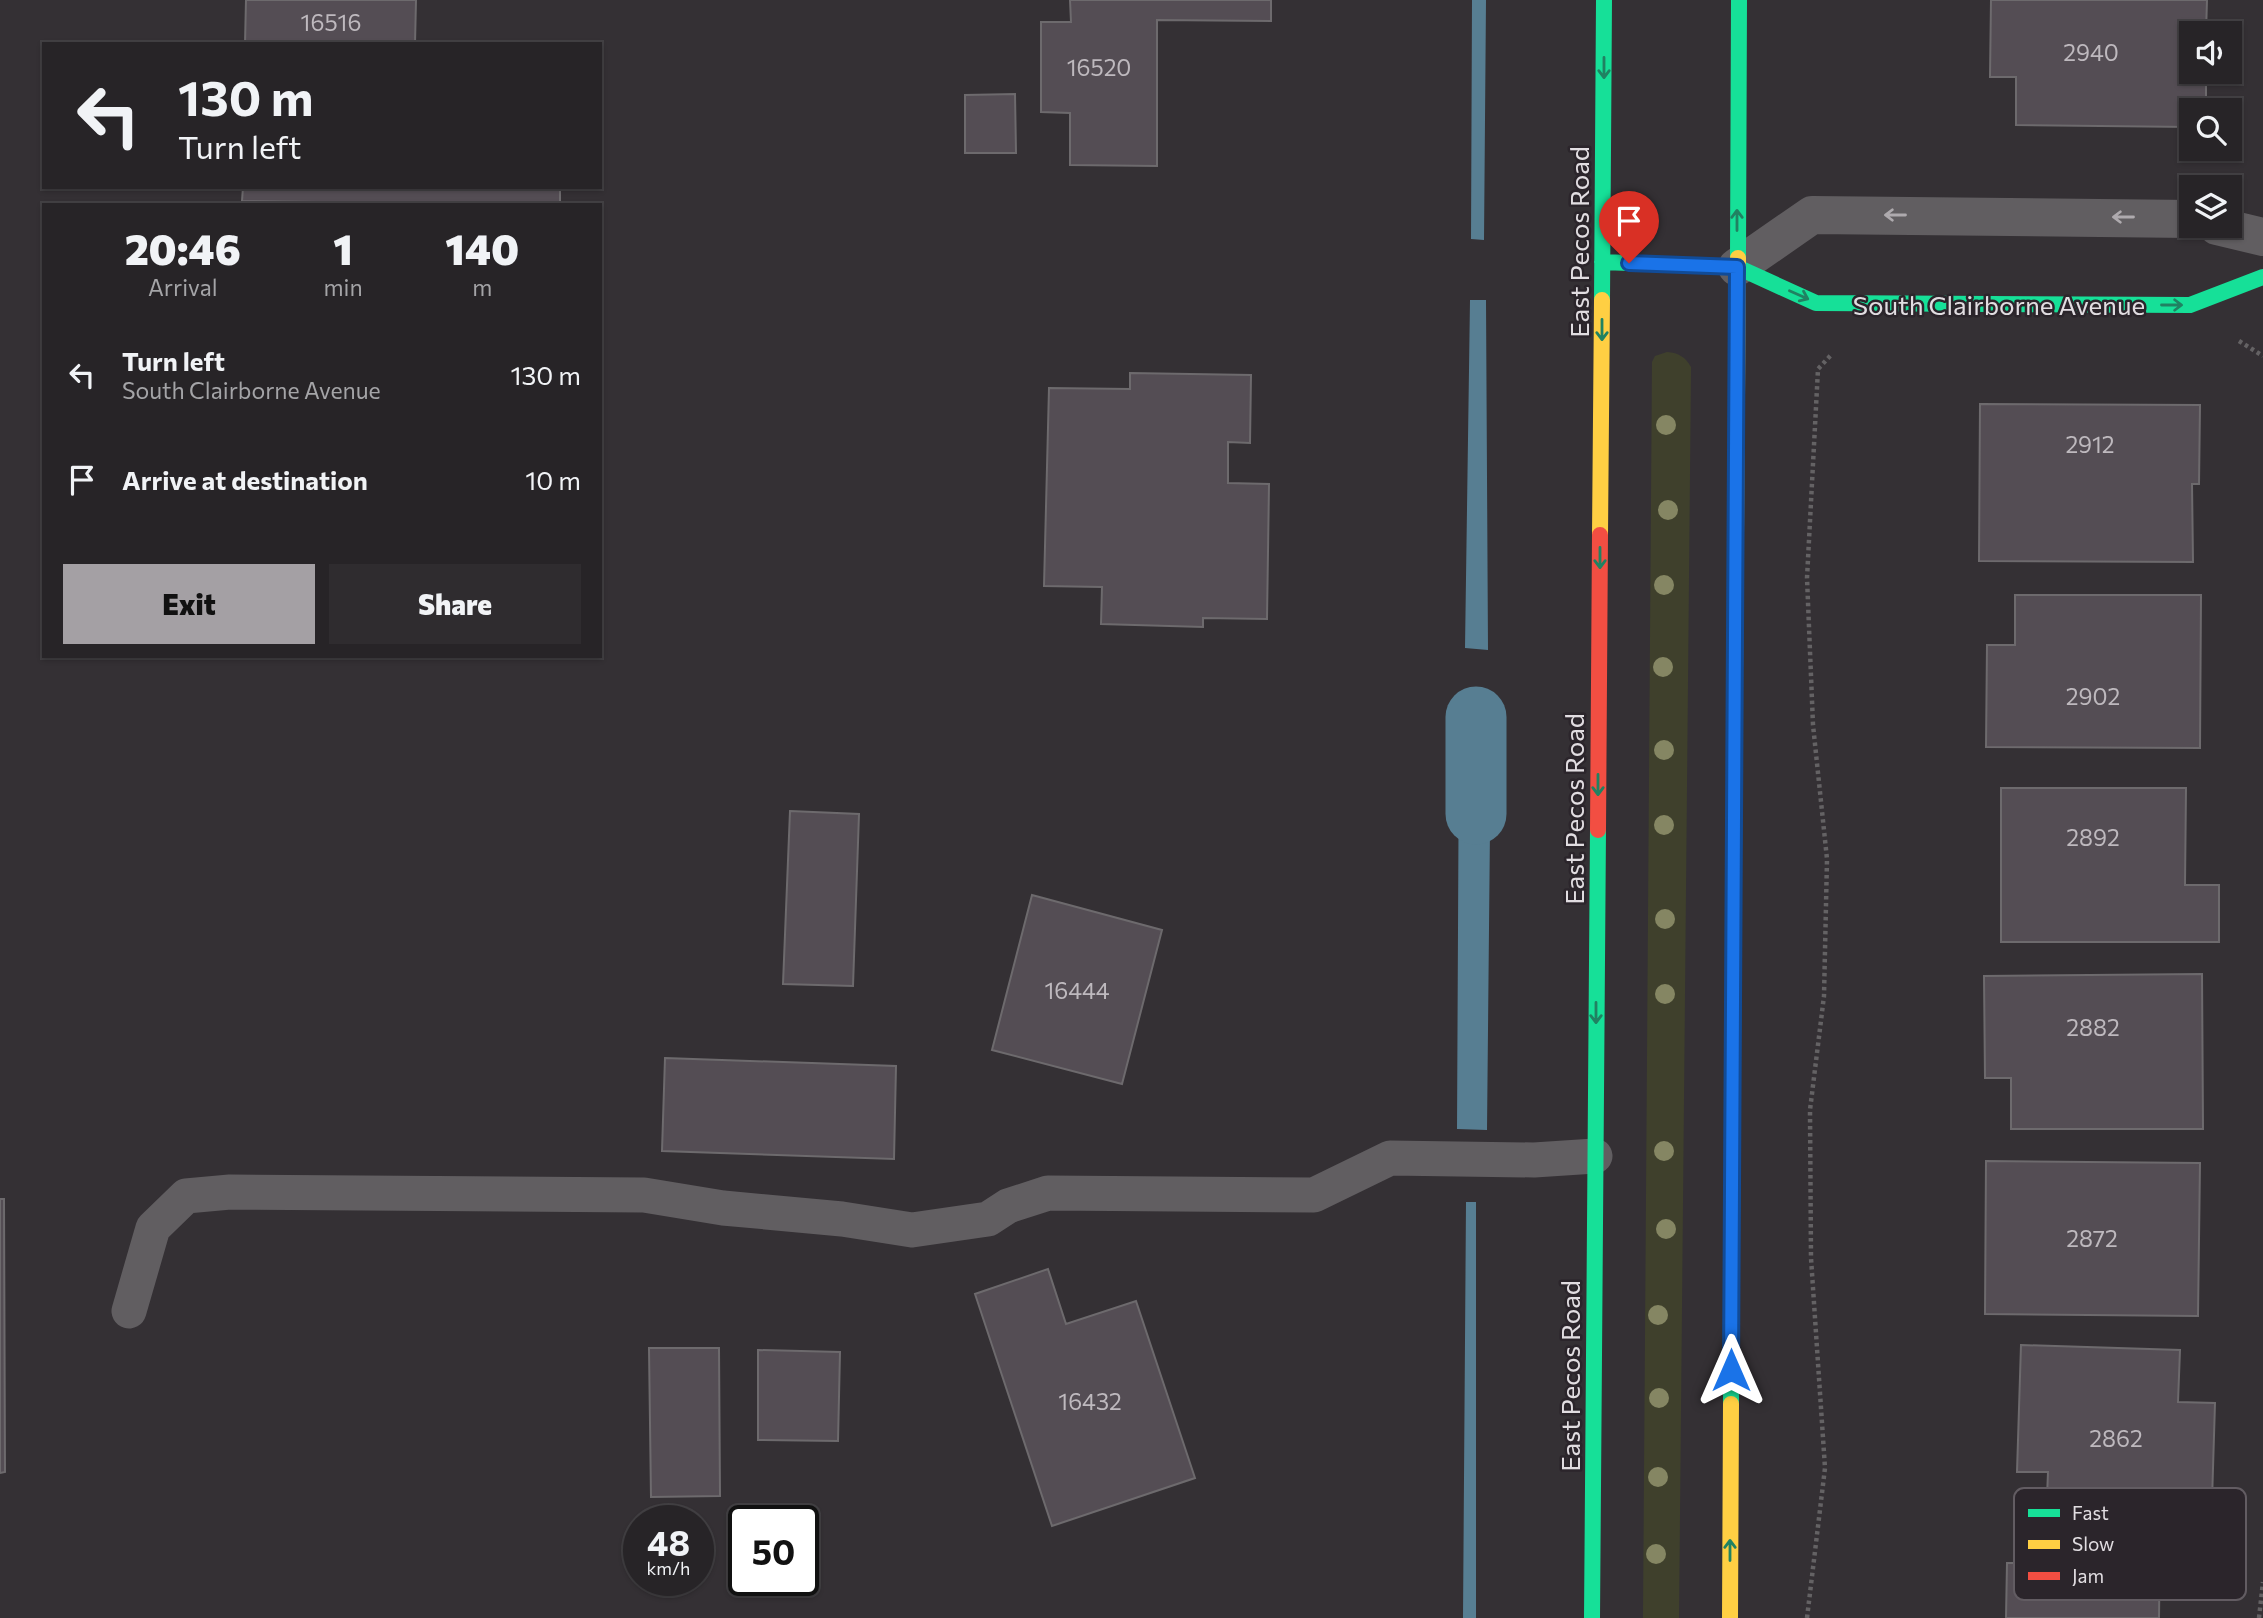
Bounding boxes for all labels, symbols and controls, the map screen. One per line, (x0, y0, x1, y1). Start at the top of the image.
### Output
house number: 16516 (301, 8, 361, 36)
map controls (2179, 21, 2242, 238)
button: sound (2179, 21, 2242, 84)
house number: 2940 (2063, 38, 2119, 66)
house number: 16520 (1067, 53, 1131, 81)
one-way arrow (1597, 56, 1611, 79)
text: 130 m (178, 66, 313, 126)
icon: left (63, 70, 154, 161)
button: search (2179, 98, 2242, 161)
text: Turn left (178, 126, 302, 166)
street label: East Pecos Road (1563, 146, 1594, 338)
button: layers (2179, 175, 2242, 238)
pin (1599, 191, 1659, 263)
icon: arrive (1610, 202, 1648, 240)
one-way arrow (1730, 209, 1744, 232)
one-way arrow (1884, 209, 1907, 222)
one-way arrow (2112, 210, 2135, 224)
text: 20:46 (125, 222, 241, 274)
text: 1 (333, 222, 353, 274)
text: 140 (445, 222, 519, 274)
text: Arrival (148, 273, 218, 301)
text: min (324, 273, 363, 301)
text: m (472, 273, 492, 301)
one-way arrow (1788, 289, 1809, 302)
street label: South Clairborne Avenue (1853, 289, 2145, 320)
one-way arrow (2160, 298, 2183, 312)
one-way arrow (1595, 319, 1609, 342)
text: Turn left (122, 345, 225, 376)
icon: left (63, 356, 101, 394)
text: 130 m (510, 359, 581, 390)
text: South Clairborne Avenue (122, 376, 381, 404)
house number: 2912 (2065, 430, 2115, 458)
icon: arrive (63, 461, 101, 499)
text: Arrive at destination (122, 464, 368, 495)
text: 10 m (525, 464, 581, 495)
one-way arrow (1593, 546, 1607, 569)
button: Exit (63, 564, 315, 644)
button: Share (329, 564, 581, 644)
house number: 2902 (2066, 682, 2120, 710)
street label: East Pecos Road (1558, 713, 1589, 905)
one-way arrow (1591, 774, 1605, 797)
house number: 2892 (2066, 823, 2120, 851)
house number: 16444 (1044, 976, 1110, 1004)
one-way arrow (1589, 1001, 1603, 1024)
house number: 2882 (2066, 1013, 2120, 1041)
house number: 2872 (2066, 1224, 2118, 1252)
street label: East Pecos Road (1554, 1280, 1585, 1472)
position arrow (1694, 1333, 1768, 1407)
house number: 16432 (1058, 1387, 1122, 1415)
house number: 2862 (2089, 1424, 2143, 1452)
legend (2014, 1488, 2246, 1600)
text: Fast (2072, 1501, 2109, 1524)
speed limit sign: 50 (728, 1505, 819, 1596)
text: 48 (647, 1520, 690, 1563)
text: Slow (2072, 1532, 2114, 1555)
one-way arrow (1723, 1539, 1737, 1562)
text: km/h (647, 1557, 690, 1579)
text: Jam (2072, 1564, 2104, 1587)

